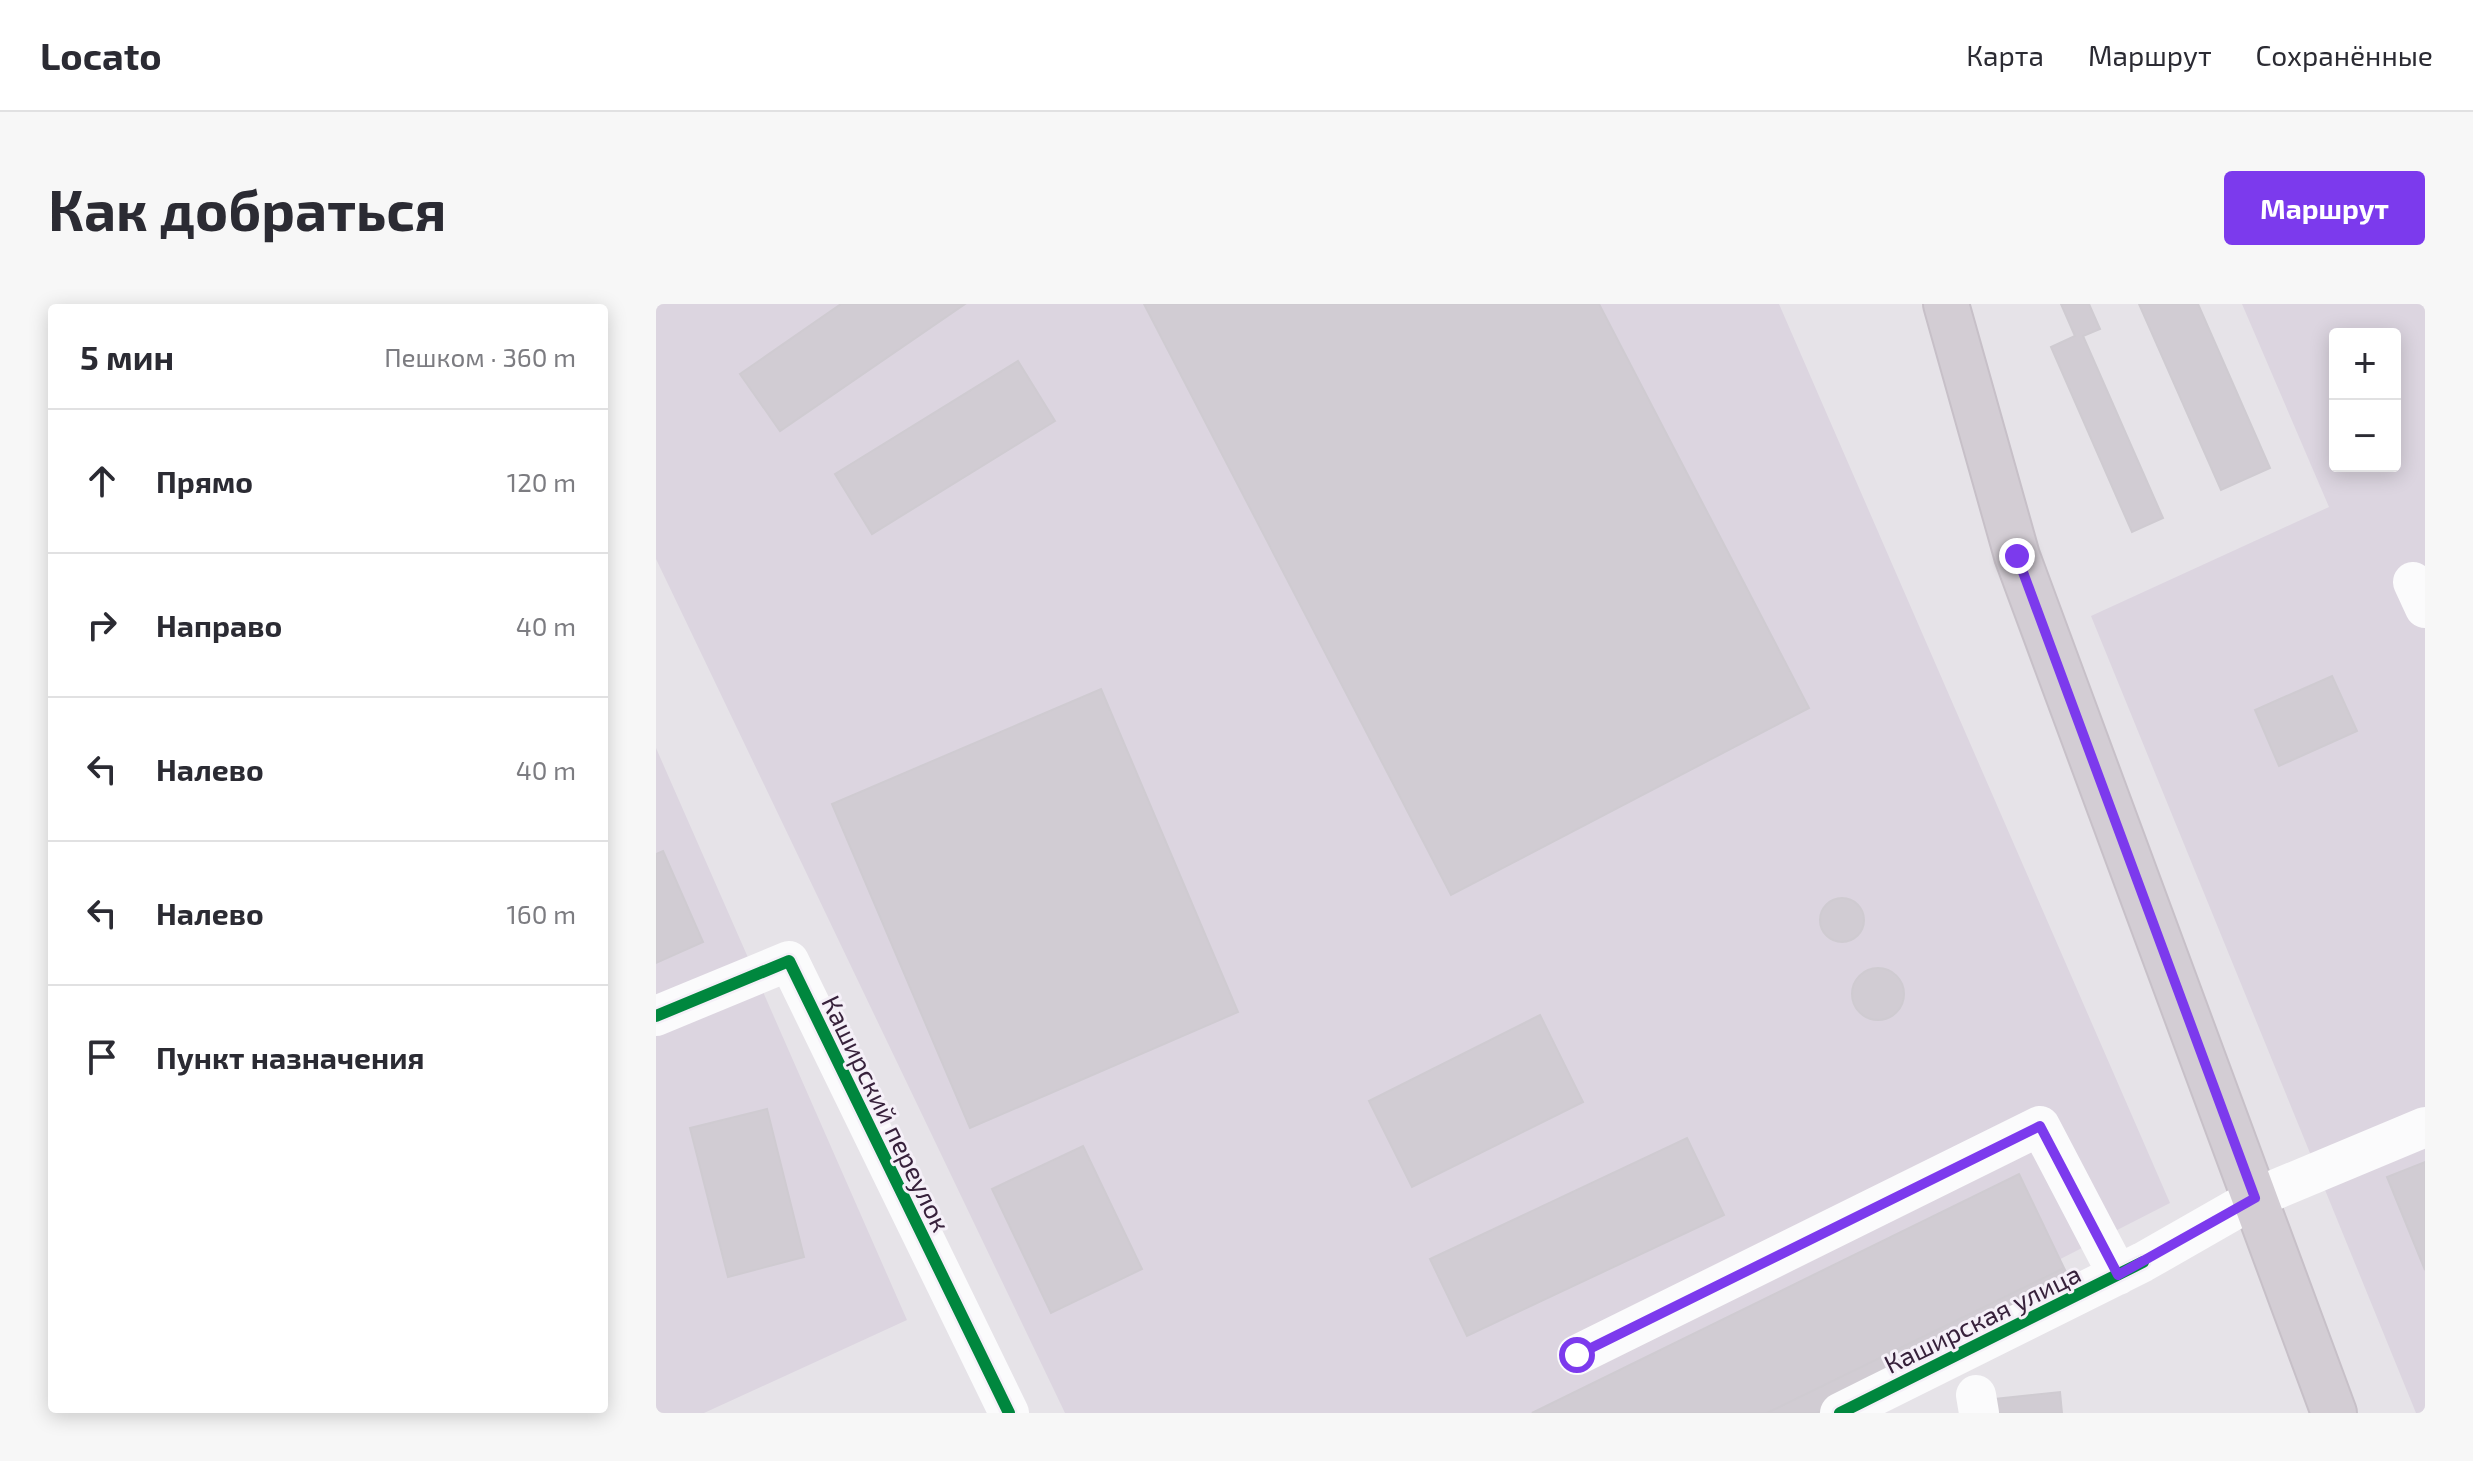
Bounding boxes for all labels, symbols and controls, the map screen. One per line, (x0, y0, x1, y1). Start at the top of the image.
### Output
text: Locato (40, 32, 162, 78)
text: Карта (1966, 38, 2044, 72)
text: Маршрут (2088, 38, 2212, 72)
text: Сохранённые (2256, 38, 2433, 72)
button: Маршрут (2224, 171, 2425, 245)
text: Как добраться (48, 175, 446, 242)
map controls (2329, 328, 2401, 472)
button: + (2329, 328, 2401, 400)
text: 5 мин (80, 336, 174, 377)
text: Пешком · 360 m (384, 341, 576, 372)
button: − (2329, 400, 2401, 472)
icon: ahead (80, 459, 124, 503)
text: Прямо (156, 463, 253, 499)
text: 120 m (507, 466, 576, 497)
route end (1999, 538, 2035, 574)
icon: right (80, 603, 124, 647)
text: Направо (156, 607, 282, 643)
text: 40 m (516, 610, 576, 641)
icon: left (80, 747, 124, 791)
text: Налево (156, 751, 264, 787)
text: 40 m (516, 754, 576, 785)
icon: left (80, 891, 124, 935)
text: Налево (156, 895, 264, 931)
text: 160 m (507, 898, 576, 929)
street label: Каширский переулок (815, 990, 958, 1237)
icon: arrive (80, 1035, 124, 1079)
text: Пункт назначения (156, 1039, 424, 1075)
street label: Каширская улица (1879, 1257, 2086, 1380)
route start (1559, 1337, 1595, 1373)

